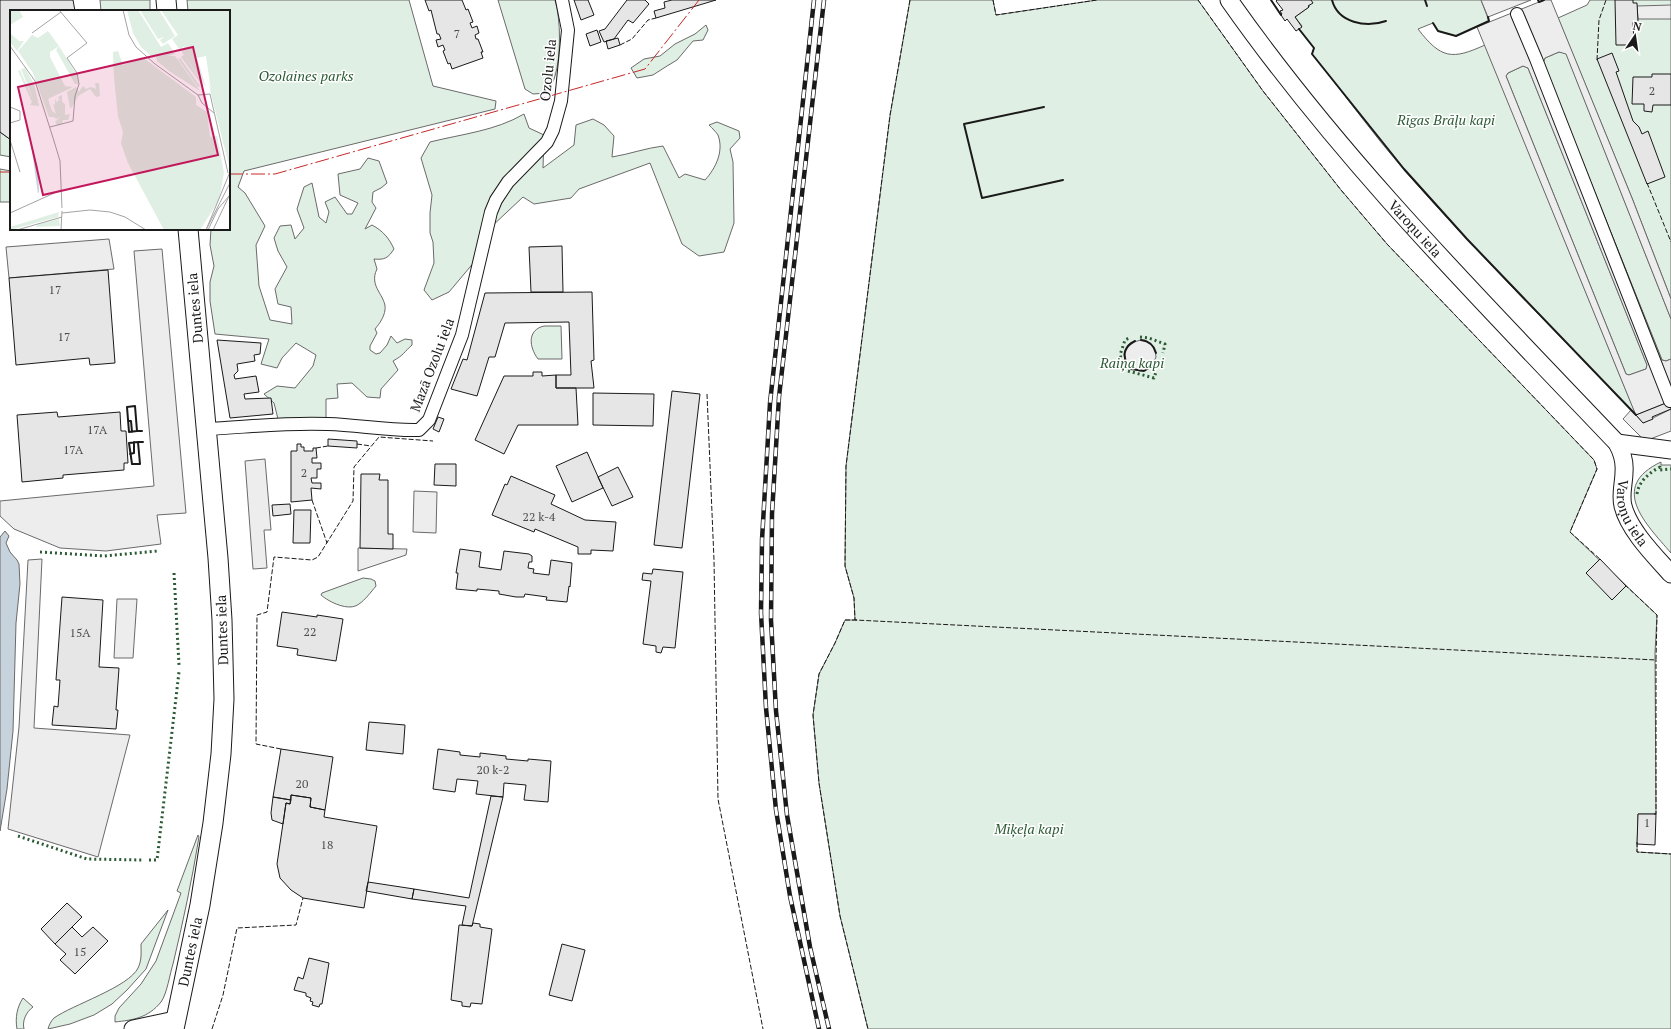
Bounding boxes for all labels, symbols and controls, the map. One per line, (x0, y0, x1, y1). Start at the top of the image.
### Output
inset map (10, 10, 230, 230)
north arrow (1615, 16, 1655, 56)
text: N (1632, 18, 1644, 34)
house number: 7 (454, 26, 460, 41)
street label: Ozolu iela (535, 38, 560, 102)
park label: Ozolaines parks (258, 66, 354, 85)
house number: 2 (1649, 83, 1655, 98)
park label: Rīgas Brāļu kapi (1396, 110, 1495, 129)
street label: Varoņu iela (1384, 196, 1446, 261)
street label: Duntes iela (182, 272, 207, 344)
house number: 17 (49, 282, 61, 297)
street label: Mazā Ozolu iela (405, 315, 458, 415)
house number: 17 (58, 329, 70, 344)
park label: Raiņa kapi (1099, 353, 1164, 372)
house number: 17A (87, 422, 108, 437)
house number: 17A (63, 442, 84, 457)
house number: 2 (301, 465, 307, 480)
street label: Varoņu iela (1613, 479, 1653, 550)
house number: 22 k-4 (522, 509, 556, 524)
street label: Duntes iela (211, 594, 232, 666)
house number: 22 (304, 624, 316, 639)
house number: 15A (70, 625, 91, 640)
house number: 20 k-2 (476, 762, 510, 777)
house number: 20 (296, 776, 308, 791)
house number: 1 (1644, 815, 1650, 830)
park label: Miķeļa kapi (993, 819, 1064, 838)
house number: 18 (321, 837, 333, 852)
street label: Duntes iela (173, 915, 206, 988)
house number: 15 (74, 944, 86, 959)

